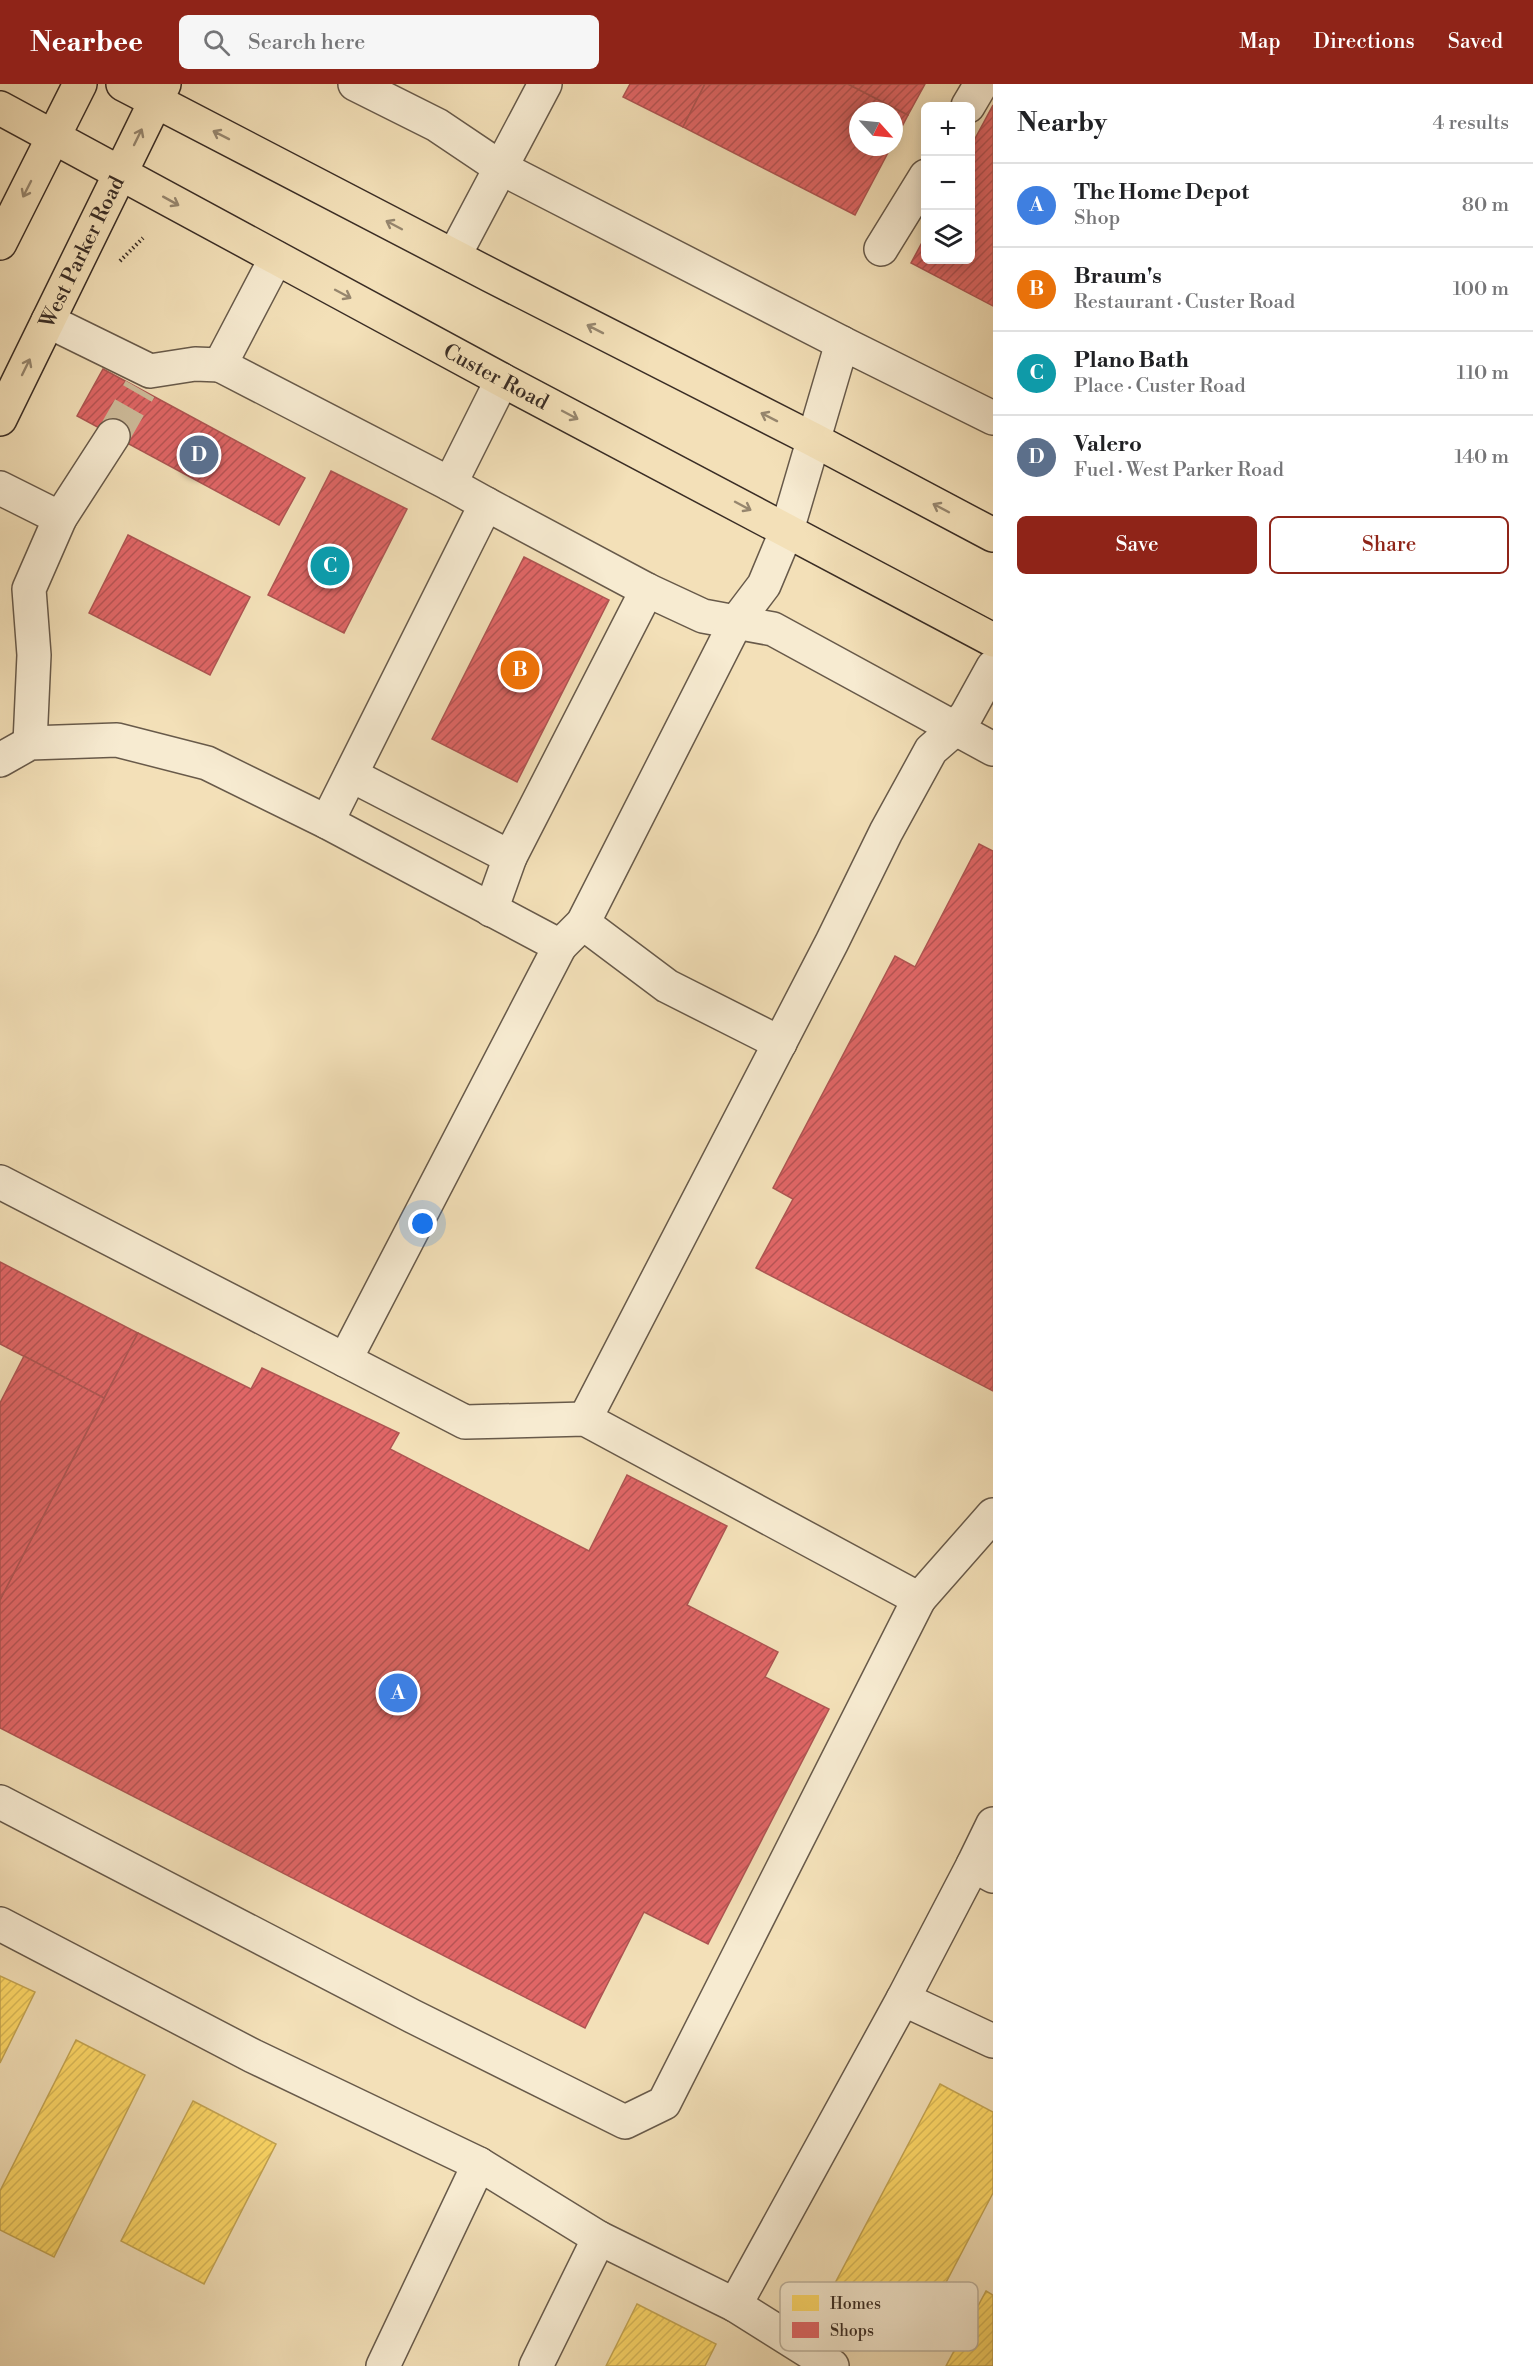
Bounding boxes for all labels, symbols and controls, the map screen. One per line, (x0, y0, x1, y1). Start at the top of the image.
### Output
search box (179, 15, 599, 69)
text: Nearbee (30, 25, 143, 60)
icon: search (200, 26, 233, 59)
text: Search here (248, 29, 365, 56)
text: Map (1239, 29, 1281, 55)
text: Directions (1314, 29, 1415, 55)
text: Saved (1448, 29, 1503, 55)
north arrow (849, 102, 903, 156)
map controls (921, 102, 975, 264)
button: + (921, 102, 975, 156)
text: Nearby (1017, 107, 1107, 139)
text: 4 results (1432, 111, 1509, 136)
one-way arrow (132, 128, 144, 146)
one-way arrow (212, 128, 230, 140)
button: − (921, 156, 975, 210)
street label: West Parker Road (34, 172, 131, 333)
one-way arrow (21, 179, 32, 197)
text: The Home Depot (1074, 179, 1249, 206)
text: A (1029, 193, 1044, 218)
text: 80 m (1462, 193, 1509, 218)
one-way arrow (162, 195, 179, 207)
text: Shop (1074, 206, 1120, 231)
button: layers (921, 210, 975, 264)
one-way arrow (386, 219, 403, 231)
text: Braum's (1074, 263, 1162, 290)
text: B (1029, 277, 1044, 302)
text: 100 m (1453, 277, 1509, 302)
one-way arrow (333, 289, 351, 300)
text: Restaurant · Custer Road (1074, 290, 1295, 315)
one-way arrow (586, 322, 604, 334)
street label: Custer Road (438, 339, 553, 416)
text: Plano Bath (1074, 347, 1189, 374)
one-way arrow (20, 358, 32, 376)
text: C (1029, 361, 1044, 386)
text: 110 m (1457, 361, 1509, 386)
text: Place · Custer Road (1074, 374, 1246, 399)
one-way arrow (561, 410, 579, 422)
one-way arrow (760, 411, 778, 422)
text: Valero (1074, 431, 1142, 458)
pin: D (180, 432, 218, 478)
text: D (1029, 445, 1044, 470)
text: 140 m (1454, 445, 1509, 470)
text: Fuel · West Parker Road (1074, 458, 1284, 483)
one-way arrow (733, 501, 751, 512)
one-way arrow (933, 502, 951, 513)
button: Save (1017, 516, 1257, 574)
button: Share (1269, 516, 1509, 574)
pin: C (310, 544, 350, 588)
pin: B (500, 648, 540, 692)
your location (408, 1209, 437, 1238)
pin: A (378, 1670, 418, 1716)
legend (780, 2282, 978, 2351)
text: Homes (830, 2294, 881, 2314)
text: Shops (830, 2321, 874, 2341)

